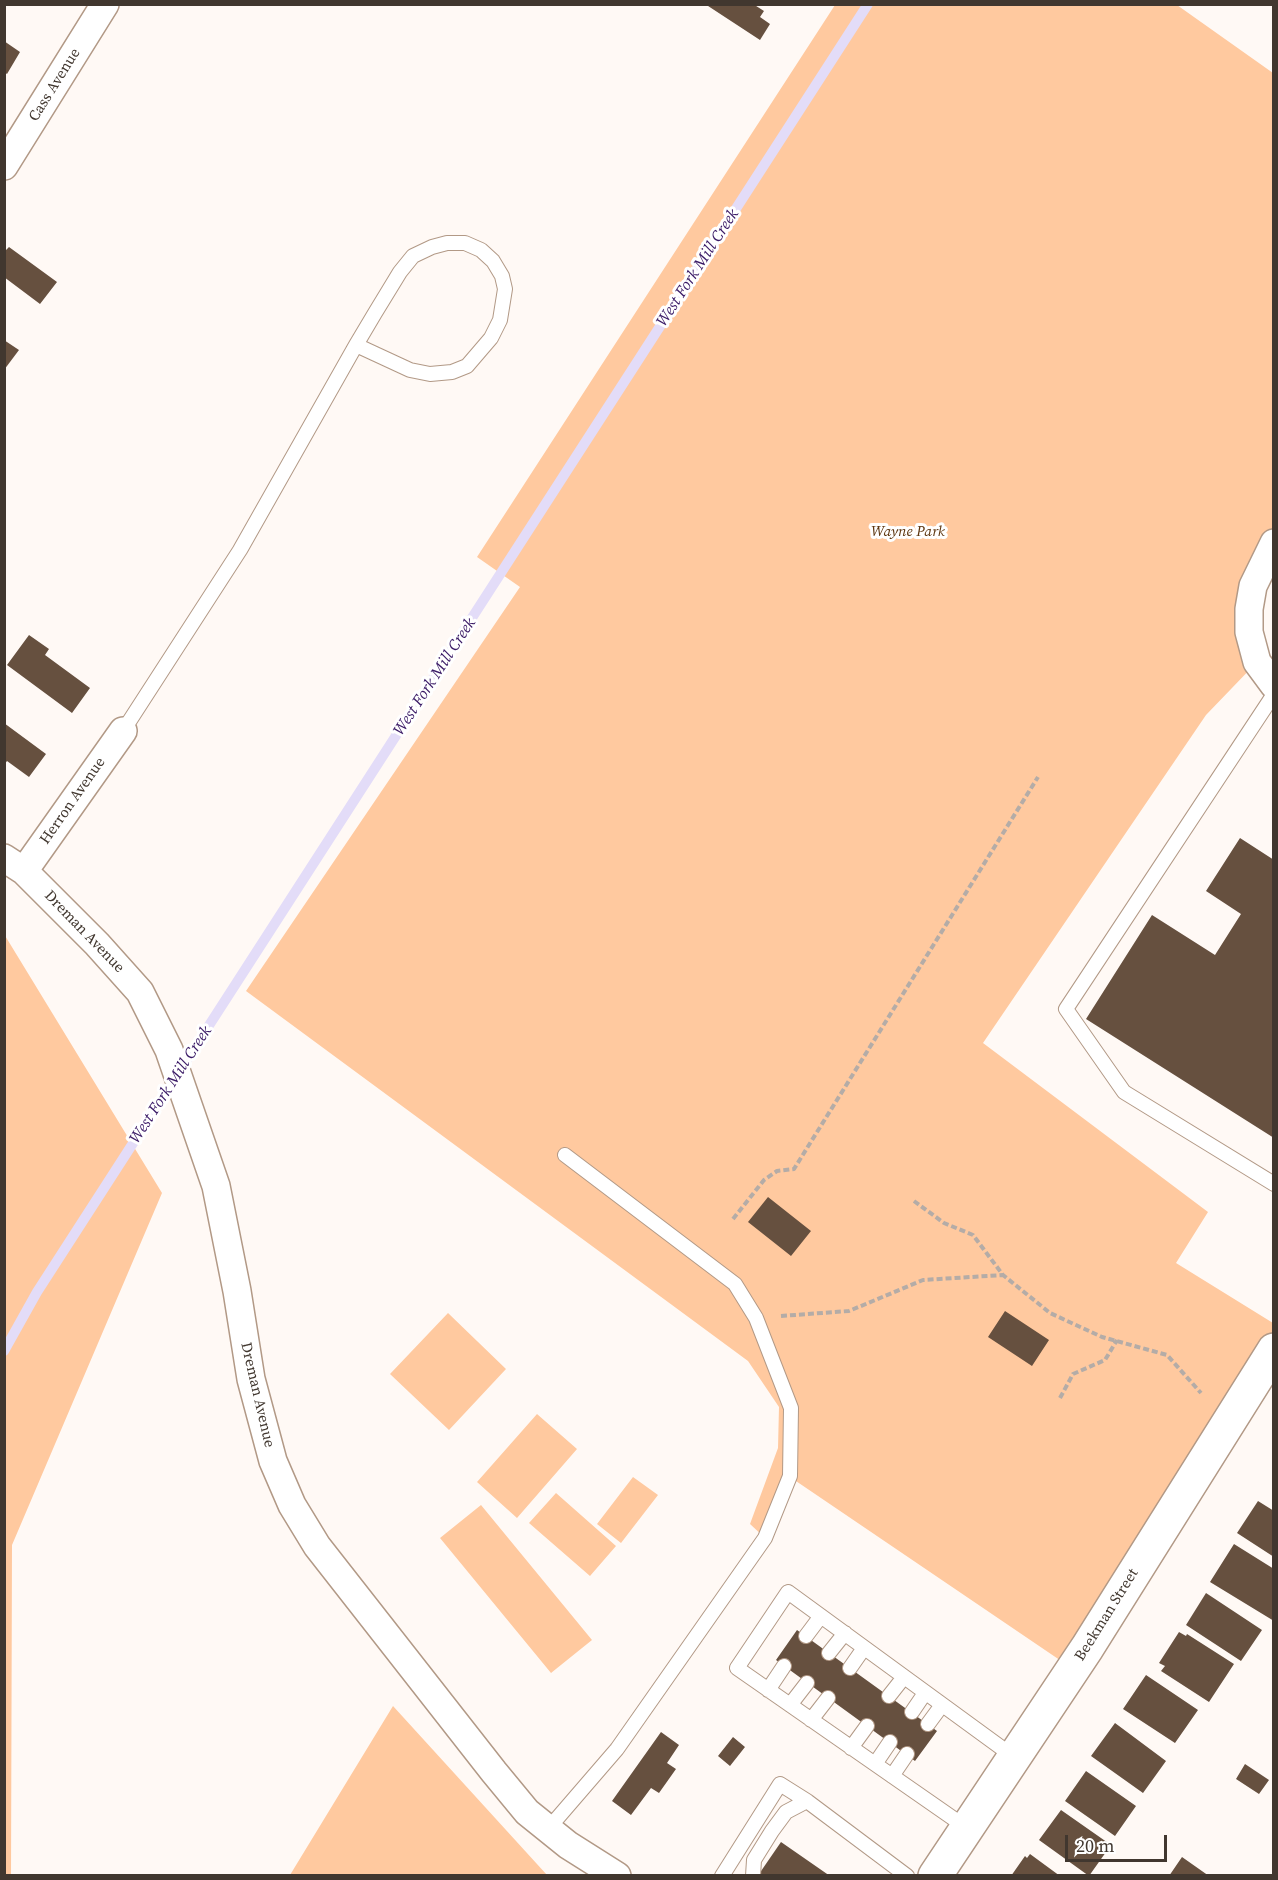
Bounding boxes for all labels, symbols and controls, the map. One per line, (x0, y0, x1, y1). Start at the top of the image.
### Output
street label: Cass Avenue (25, 45, 85, 125)
water label: West Fork Mill Creek (653, 206, 743, 330)
park label: Wayne Park (871, 523, 945, 541)
water label: West Fork Mill Creek (390, 615, 480, 739)
street label: Herron Avenue (36, 754, 110, 848)
street label: Dreman Avenue (40, 887, 128, 977)
water label: West Fork Mill Creek (126, 1023, 216, 1147)
street label: Dreman Avenue (236, 1341, 278, 1449)
street label: Beekman Street (1071, 1566, 1143, 1664)
scale bar (1068, 1823, 1170, 1861)
text: 20 m (1076, 1833, 1114, 1858)

